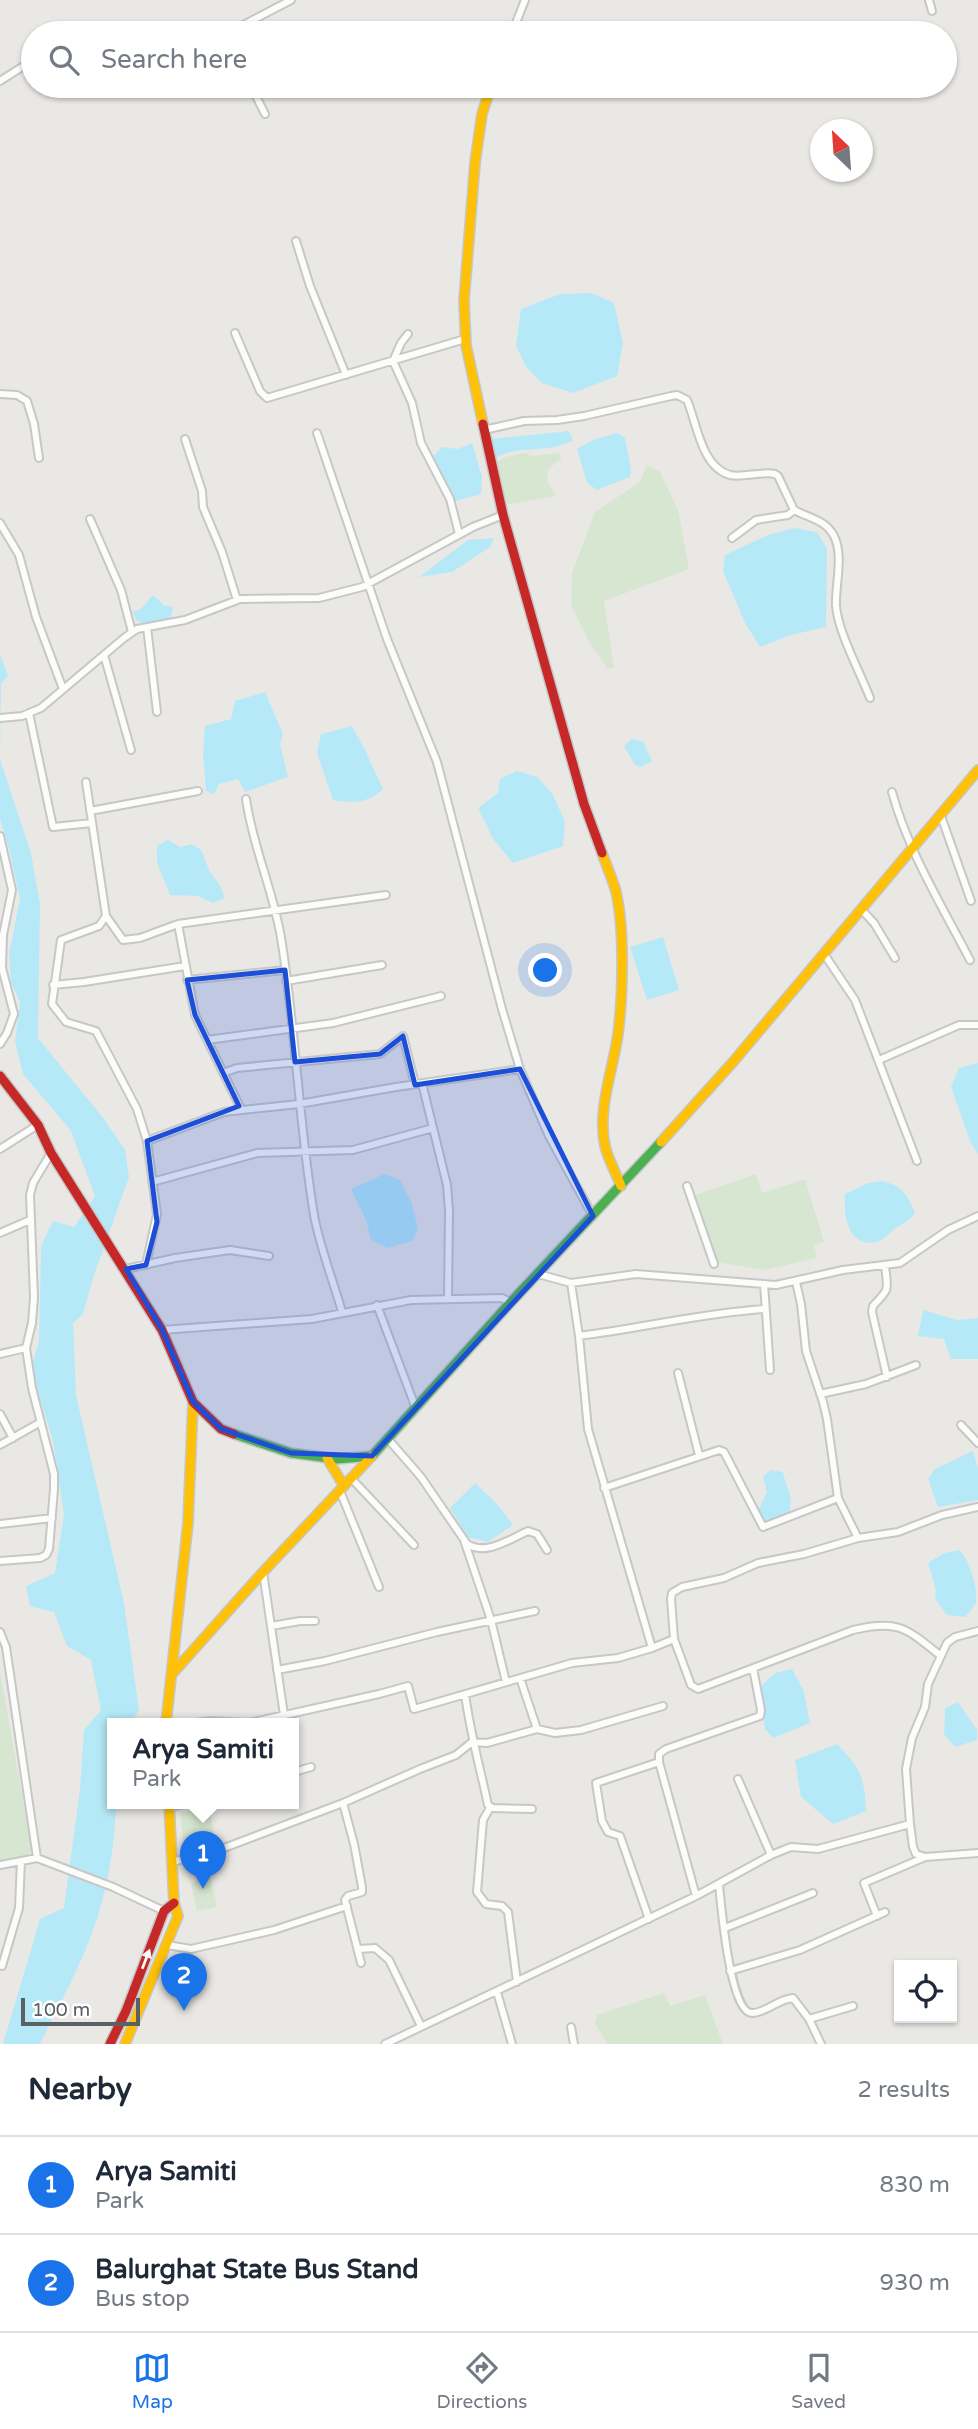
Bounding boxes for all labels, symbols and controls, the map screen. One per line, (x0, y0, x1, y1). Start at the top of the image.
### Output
search box (21, 21, 957, 98)
icon: search (45, 41, 83, 79)
text: Search here (101, 44, 247, 75)
north arrow (810, 119, 873, 182)
your location (528, 953, 562, 987)
popup (107, 1718, 299, 1809)
text: Arya Samiti (132, 1734, 274, 1765)
text: Park (132, 1765, 181, 1793)
pin: 1 (180, 1831, 226, 1889)
one-way arrow (141, 1948, 152, 1969)
pin: 2 (161, 1953, 207, 2011)
map controls (894, 1960, 957, 2023)
button: locate (894, 1960, 957, 2023)
scale bar (21, 1995, 140, 2027)
text: 100 m (32, 1999, 90, 2021)
text: Nearby (28, 2071, 132, 2108)
text: 2 results (857, 2076, 950, 2104)
text: Arya Samiti (95, 2156, 237, 2187)
text: 1 (44, 2171, 58, 2199)
text: 830 m (880, 2171, 950, 2199)
text: Park (95, 2187, 144, 2215)
text: Balurghat State Bus Stand (95, 2254, 419, 2285)
text: 2 (44, 2269, 58, 2297)
text: 930 m (880, 2269, 950, 2297)
text: Bus stop (95, 2285, 190, 2313)
tab: Map (132, 2349, 173, 2413)
tab: Directions (437, 2349, 528, 2413)
tab: Saved (791, 2349, 846, 2413)

